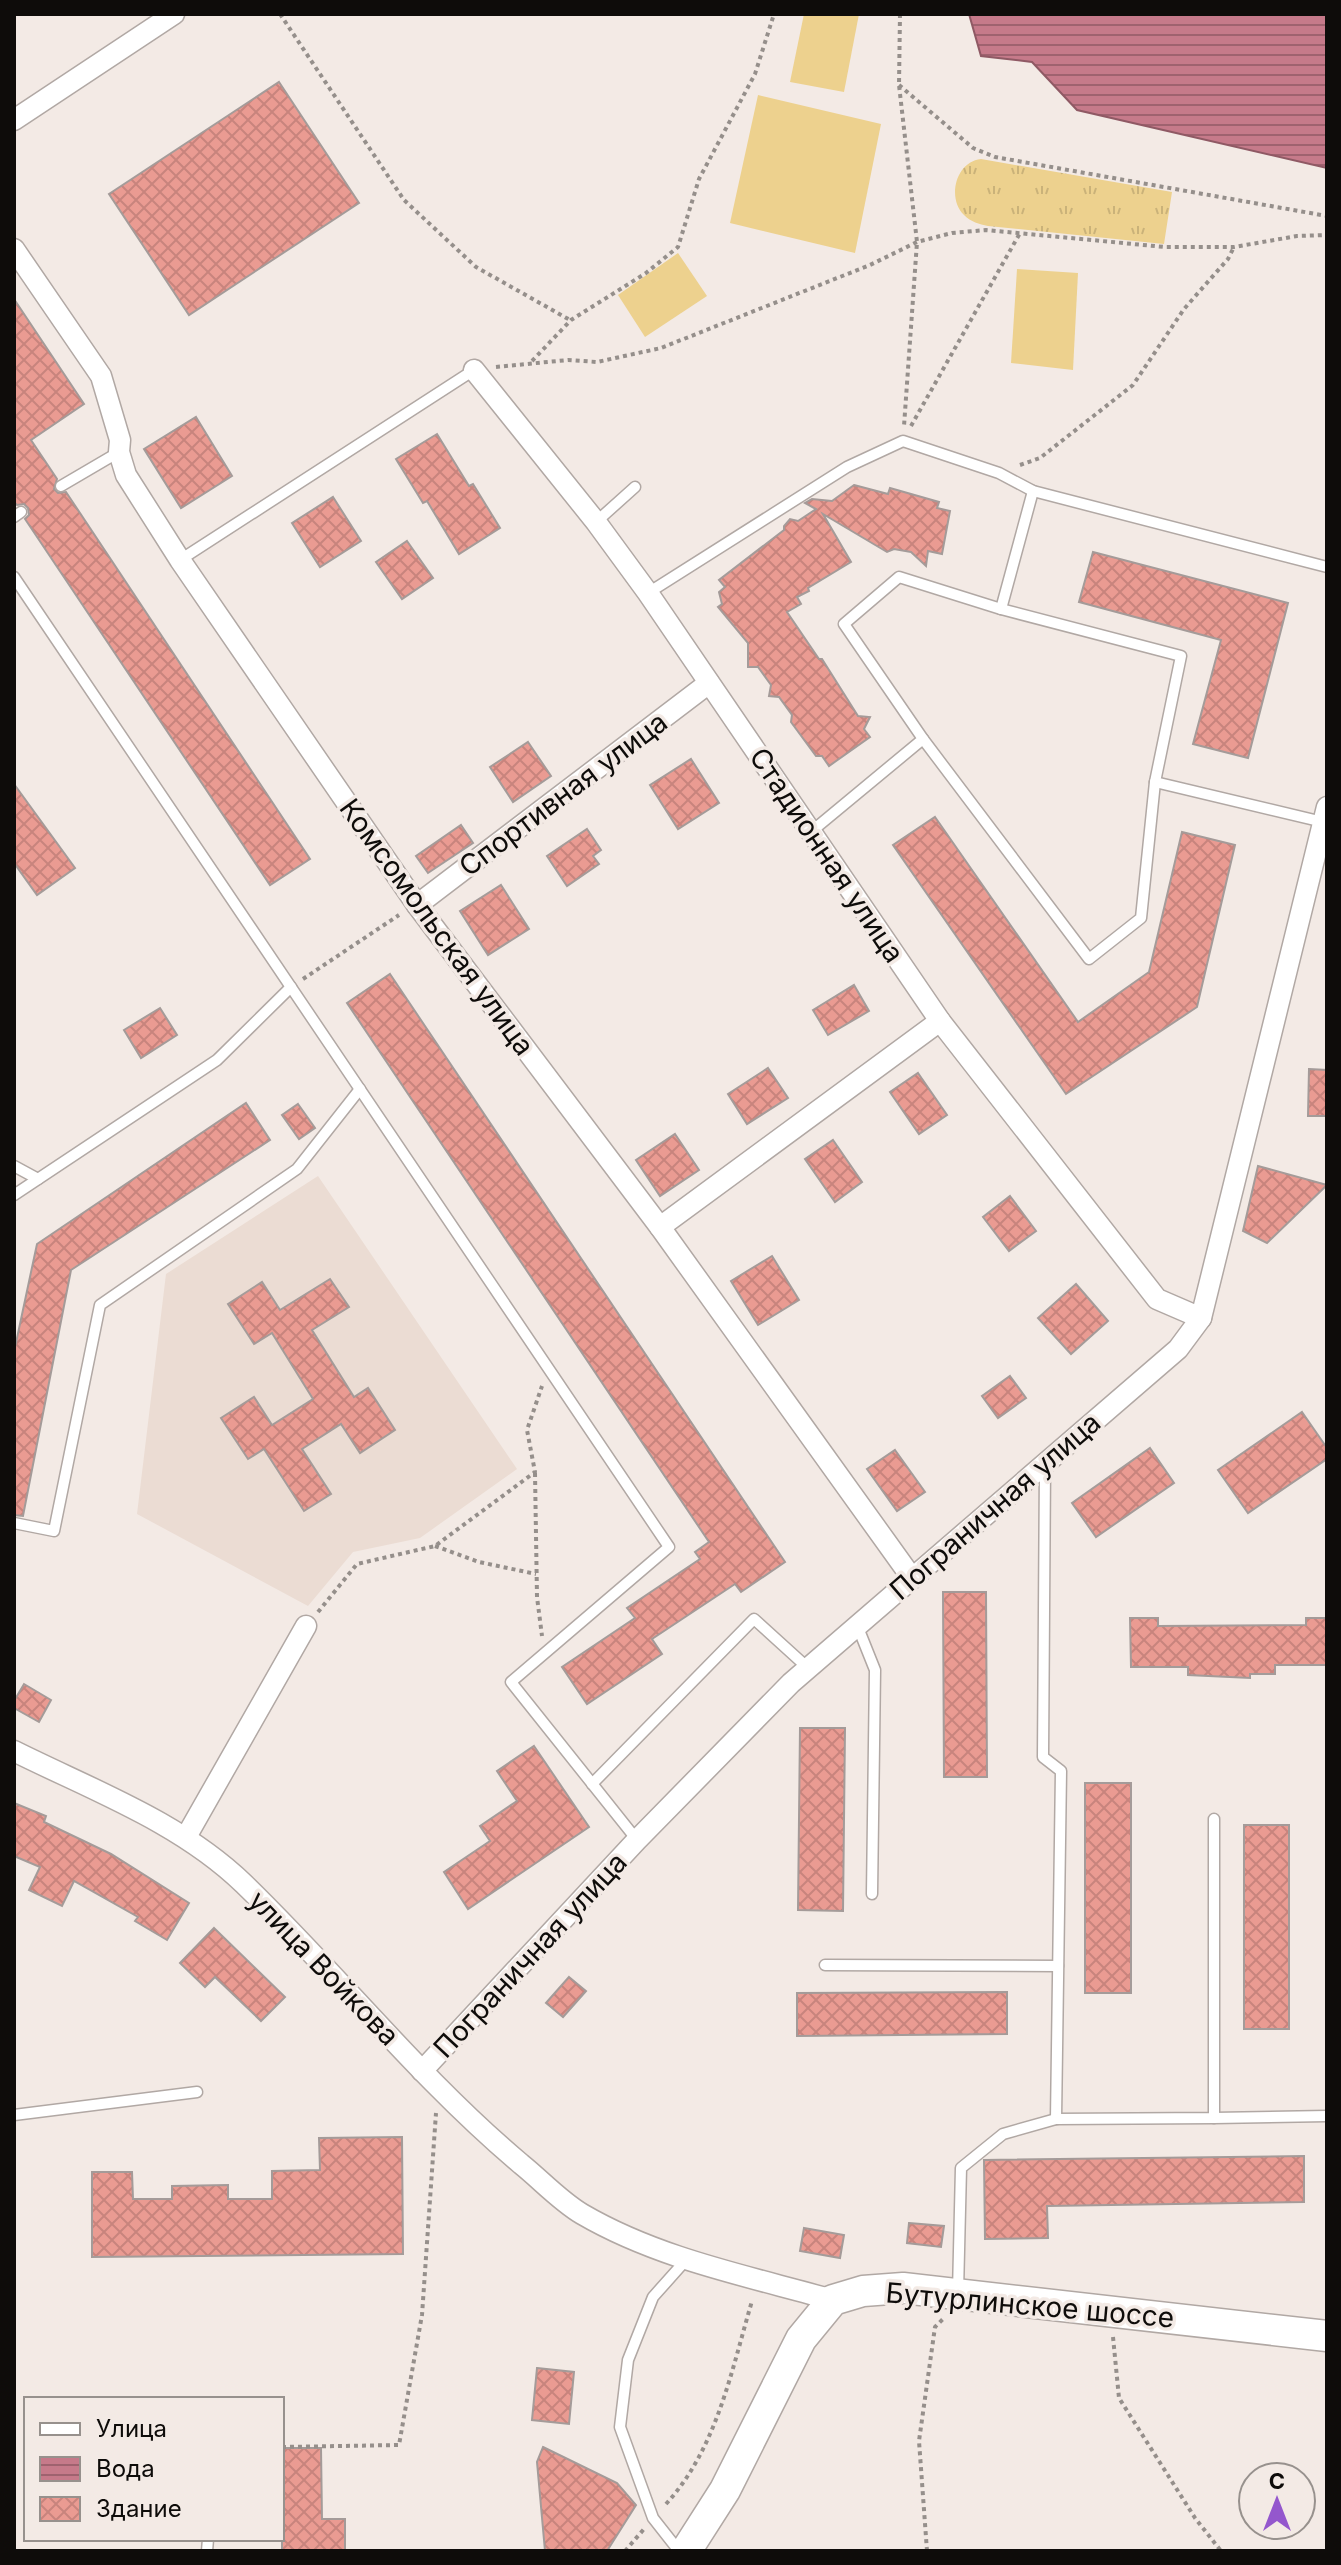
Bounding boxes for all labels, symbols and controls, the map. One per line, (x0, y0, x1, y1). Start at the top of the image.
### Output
street label: Спортивная улица (452, 705, 674, 883)
street label: Стадионная улица (742, 741, 912, 969)
street label: Комсомольская улица (332, 792, 542, 1062)
street label: Пограничная улица (883, 1405, 1107, 1607)
street label: Пограничная улица (426, 1845, 634, 2065)
street label: улица Войкова (242, 1884, 406, 2052)
street label: Бутурлинское шоссе (884, 2275, 1176, 2335)
legend (24, 2397, 284, 2541)
text: Улица (96, 2414, 167, 2443)
text: Вода (96, 2454, 155, 2483)
north arrow (1237, 2461, 1317, 2541)
text: С (1269, 2468, 1285, 2494)
text: Здание (96, 2494, 182, 2523)

